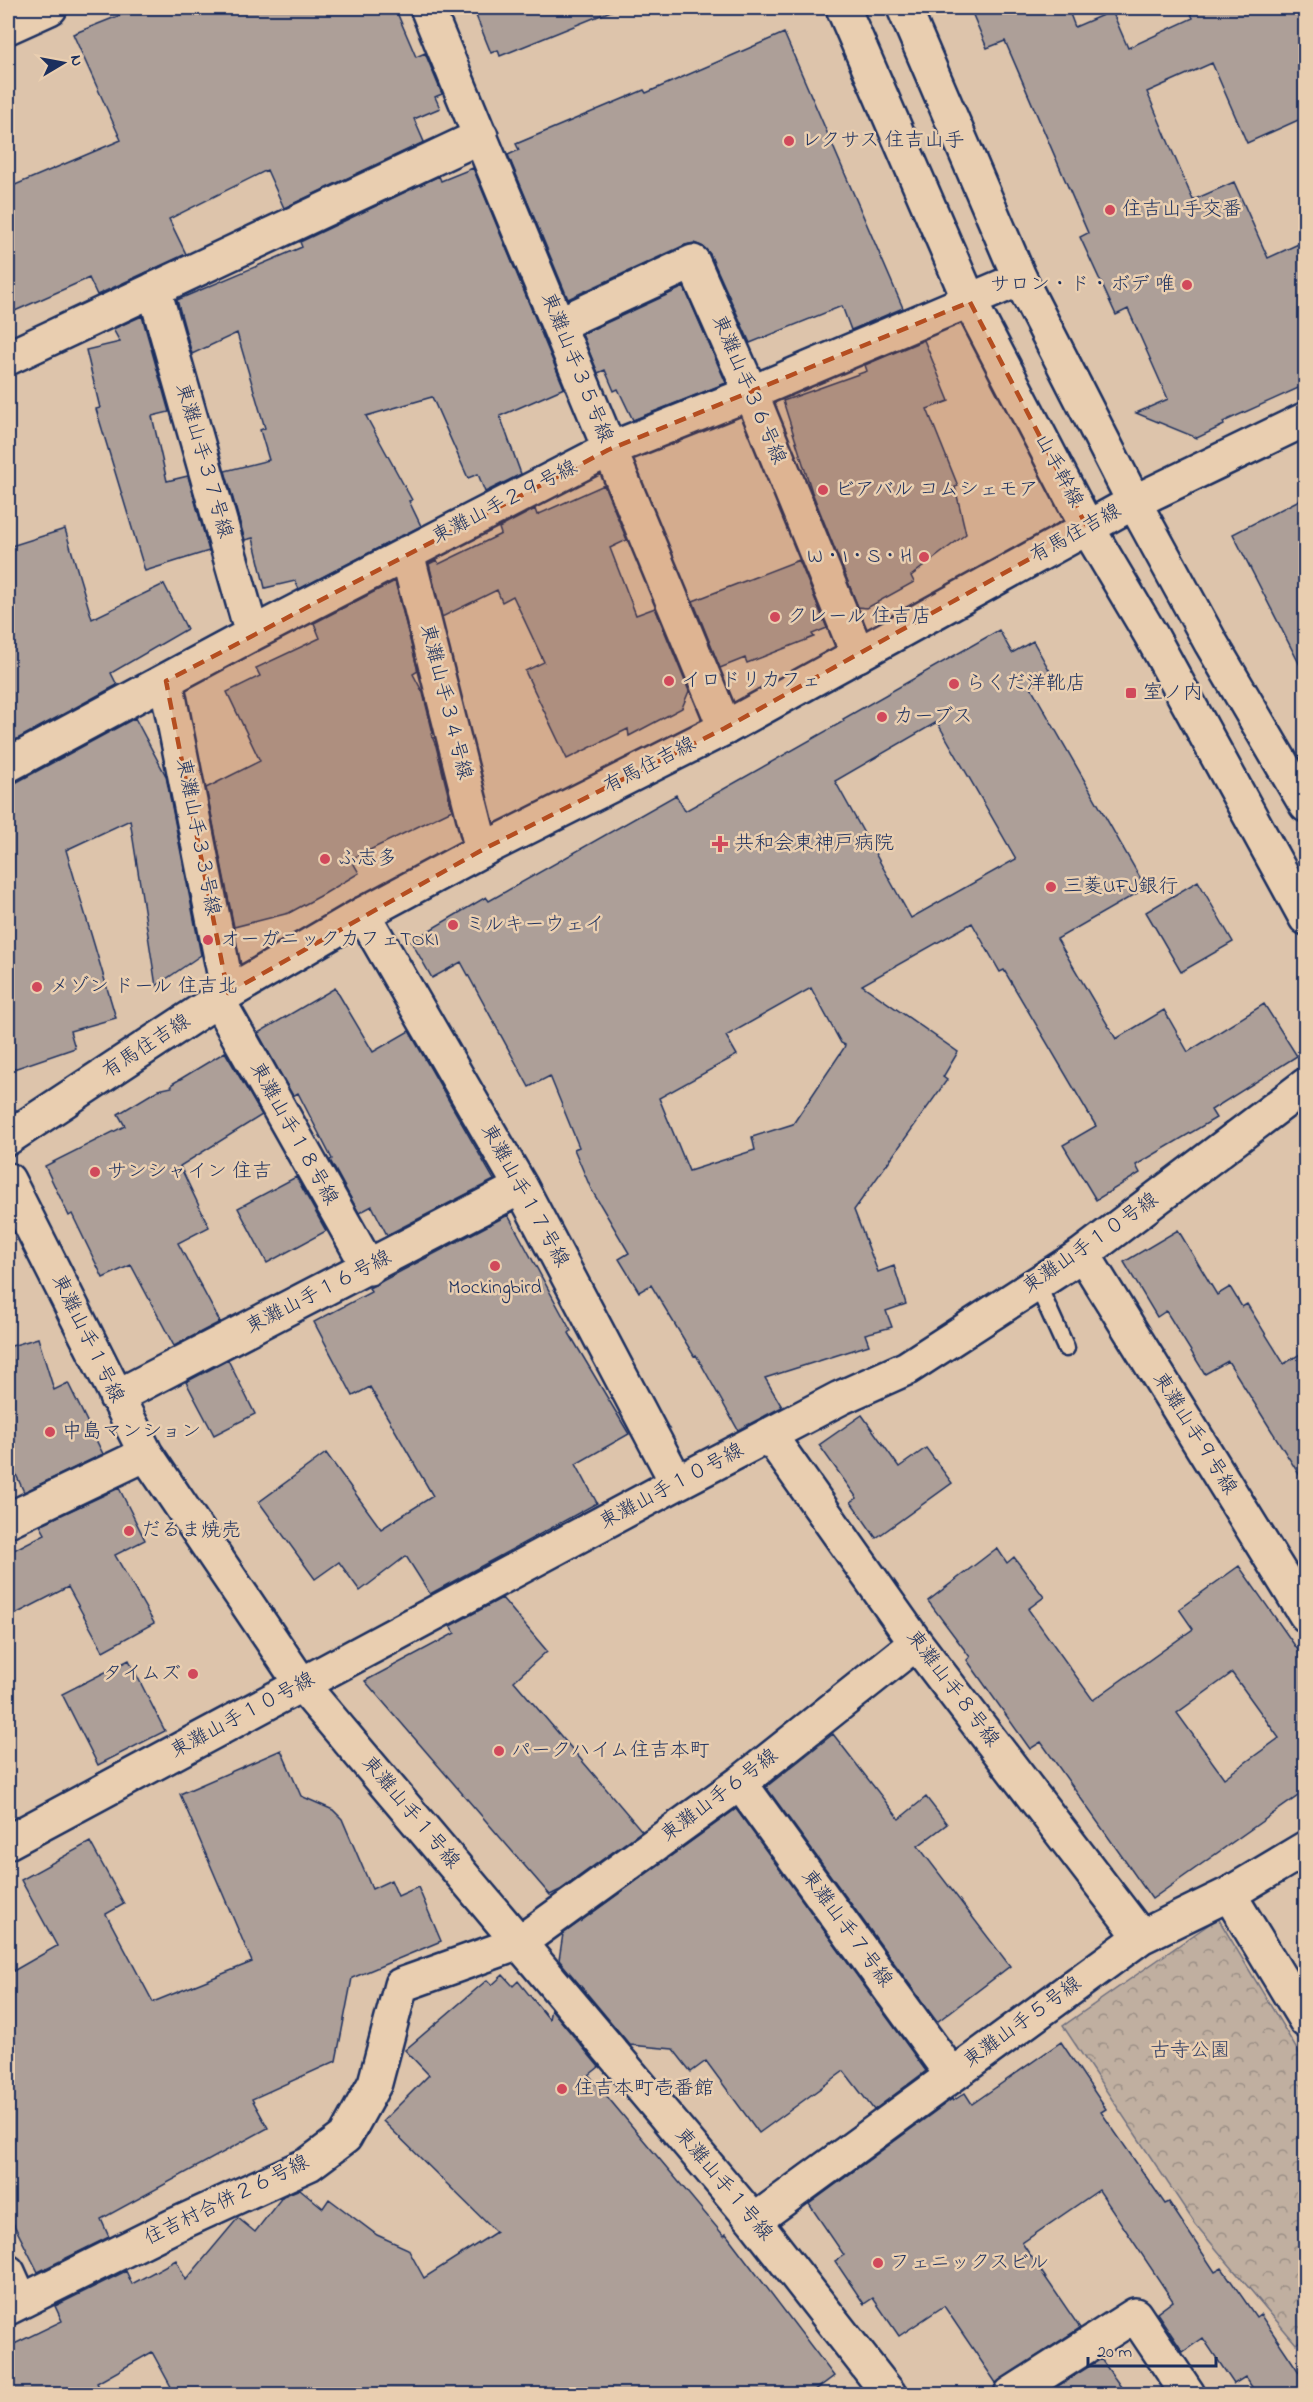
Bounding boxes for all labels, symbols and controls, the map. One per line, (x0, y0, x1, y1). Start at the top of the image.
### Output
north arrow (33, 33, 93, 93)
text: N (63, 53, 89, 68)
place label: レクサス 住吉山手 (801, 127, 964, 156)
marker: レクサス 住吉山手 (782, 134, 796, 148)
place label: 住吉山手交番 (1122, 196, 1242, 225)
marker: 住吉山手交番 (1103, 203, 1117, 217)
place label: サロン・ド・ボデ 唯 (990, 271, 1175, 300)
marker: サロン・ド・ボデ 唯 (1180, 278, 1194, 292)
street label: 東灘山手３５号線 (533, 288, 619, 448)
street label: 東灘山手３６号線 (703, 311, 793, 469)
street label: 東灘山手３７号線 (167, 380, 239, 542)
street label: 山手幹線 (1026, 429, 1090, 513)
street label: 東灘山手２９号線 (427, 454, 583, 552)
place label: ビアバル コムシェモア (835, 476, 1039, 505)
marker: ビアバル コムシェモア (816, 483, 830, 497)
street label: 有馬住吉線 (1025, 497, 1127, 571)
place label: W・I・S・H (807, 543, 912, 572)
marker: W・I・S・H (917, 550, 931, 564)
place label: クレール 住吉店 (787, 603, 932, 632)
marker: クレール 住吉店 (768, 610, 782, 624)
street label: 東灘山手３４号線 (412, 621, 478, 783)
place label: イロドリカフェ (681, 667, 821, 696)
place label: らくだ洋靴店 (966, 670, 1086, 699)
marker: イロドリカフェ (662, 674, 676, 688)
marker: らくだ洋靴店 (947, 677, 961, 691)
place label: 室ノ内 (1143, 679, 1203, 708)
marker: 室ノ内 (1124, 686, 1138, 700)
place label: カーブス (894, 703, 973, 732)
marker: カーブス (875, 710, 889, 724)
street label: 有馬住吉線 (599, 730, 701, 802)
street label: 東灘山手３３号線 (168, 756, 226, 918)
place label: 共和会東神戸病院 (734, 830, 894, 859)
marker: 共和会東神戸病院 (711, 835, 729, 853)
place label: ふ志多 (337, 845, 397, 874)
marker: ふ志多 (318, 852, 332, 866)
place label: 三菱UFJ銀行 (1063, 873, 1178, 902)
marker: 三菱UFJ銀行 (1044, 880, 1058, 894)
place label: ミルキーウェイ (465, 911, 605, 940)
marker: ミルキーウェイ (446, 918, 460, 932)
place label: オーガニックカフェTOKI (220, 926, 439, 955)
marker: オーガニックカフェTOKI (201, 933, 215, 947)
place label: メゾン ドール 住吉北 (49, 973, 238, 1002)
marker: メゾン ドール 住吉北 (30, 980, 44, 994)
street label: 有馬住吉線 (97, 1008, 197, 1086)
street label: 東灘山手１８号線 (242, 1057, 344, 1211)
street label: 東灘山手１７号線 (473, 1119, 575, 1273)
place label: サンシャイン 住吉 (107, 1158, 272, 1187)
marker: サンシャイン 住吉 (88, 1165, 102, 1179)
street label: 東灘山手１０号線 (1017, 1186, 1165, 1302)
street label: 東灘山手１６号線 (241, 1244, 397, 1342)
marker: Mockingbird (488, 1259, 502, 1273)
street label: 東灘山手１号線 (43, 1270, 131, 1408)
place label: Mockingbird (448, 1274, 542, 1304)
street label: 東灘山手９号線 (1145, 1367, 1243, 1501)
place label: 中島マンション (62, 1418, 201, 1447)
marker: 中島マンション (43, 1425, 57, 1439)
street label: 東灘山手１０号線 (595, 1437, 749, 1537)
place label: だるま焼売 (141, 1517, 241, 1546)
marker: だるま焼売 (122, 1524, 136, 1538)
street label: 東灘山手８号線 (898, 1624, 1006, 1754)
place label: タイムズ (103, 1660, 181, 1689)
street label: 東灘山手１０号線 (166, 1666, 320, 1766)
marker: タイムズ (186, 1667, 200, 1681)
place label: パークハイム住吉本町 (511, 1737, 710, 1766)
street label: 東灘山手６号線 (655, 1742, 785, 1850)
marker: パークハイム住吉本町 (492, 1744, 506, 1758)
street label: 東灘山手１号線 (354, 1750, 466, 1876)
street label: 東灘山手７号線 (793, 1864, 899, 1994)
street label: 東灘山手５号線 (958, 1970, 1088, 2076)
park label: 古寺公園 (1150, 2037, 1230, 2066)
place label: 住吉本町壱番館 (574, 2075, 714, 2104)
marker: 住吉本町壱番館 (555, 2082, 569, 2096)
street label: 東灘山手１号線 (667, 2122, 779, 2248)
street label: 住吉村合併２６号線 (140, 2149, 314, 2253)
place label: フェニックスビル (890, 2249, 1049, 2278)
marker: フェニックスビル (871, 2256, 885, 2270)
scale bar (1088, 2330, 1216, 2368)
text: 20 m (1097, 2340, 1132, 2366)

